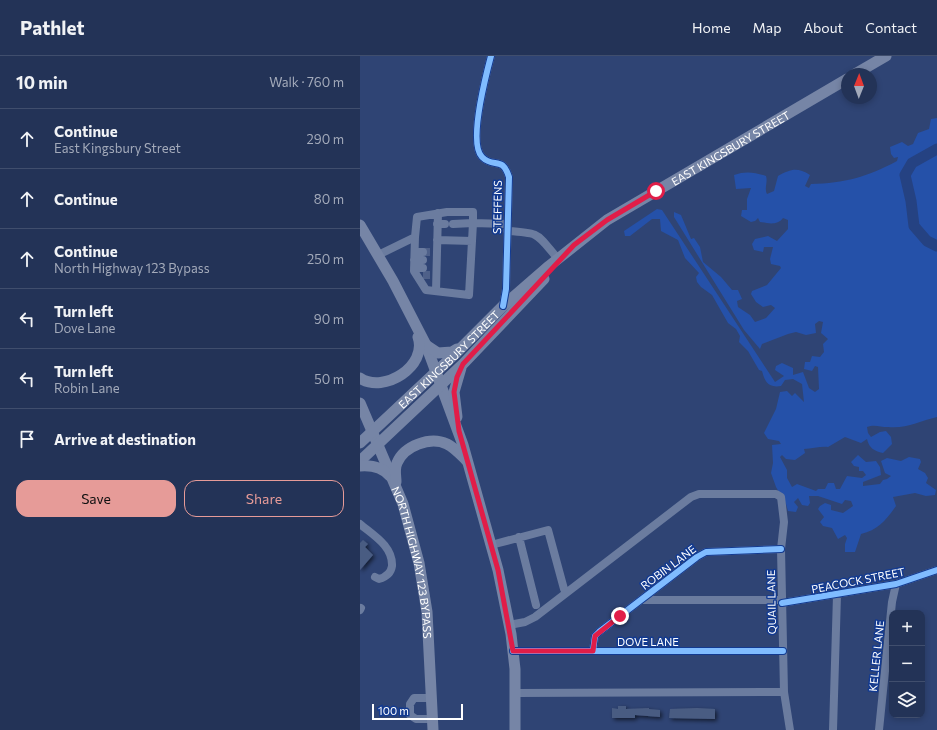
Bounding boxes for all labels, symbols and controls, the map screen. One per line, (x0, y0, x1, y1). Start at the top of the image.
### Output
text: Pathlet (20, 16, 85, 39)
text: Home (692, 19, 731, 36)
text: Map (753, 19, 781, 36)
text: About (803, 19, 843, 36)
text: Contact (865, 19, 917, 36)
north arrow (841, 68, 877, 104)
text: 10 min (16, 72, 68, 93)
text: Walk · 760 m (269, 74, 344, 90)
street label: EAST KINGSBURY STREET (669, 108, 792, 187)
text: Continue (54, 122, 118, 140)
icon: ahead (16, 128, 38, 150)
text: 290 m (307, 131, 344, 147)
text: East Kingsbury Street (54, 140, 181, 156)
street label: STEFFENS (490, 180, 504, 234)
route start (647, 182, 665, 200)
icon: ahead (16, 188, 38, 210)
text: Continue (54, 190, 118, 208)
text: 80 m (314, 191, 344, 207)
text: Continue (54, 242, 118, 260)
icon: ahead (16, 248, 38, 270)
text: 250 m (307, 251, 344, 267)
text: North Highway 123 Bypass (54, 260, 210, 276)
text: Turn left (54, 302, 113, 320)
street label: EAST KINGSBURY STREET (395, 307, 502, 411)
icon: left (16, 308, 38, 330)
text: 90 m (314, 311, 344, 327)
text: Dove Lane (54, 320, 115, 336)
text: Turn left (54, 362, 113, 380)
icon: left (16, 368, 38, 390)
text: 50 m (314, 371, 344, 387)
text: Robin Lane (54, 380, 120, 396)
icon: arrive (16, 428, 38, 450)
text: Arrive at destination (54, 430, 196, 448)
button: Save (16, 480, 176, 517)
button: Share (184, 480, 344, 517)
street label: NORTH HIGHWAY 123 BYPASS (390, 484, 435, 639)
street label: ROBIN LANE (638, 542, 698, 592)
street label: PEACOCK STREET (810, 565, 906, 595)
street label: QUAIL LANE (764, 570, 778, 634)
route end (611, 607, 629, 625)
map controls (889, 610, 925, 718)
button: + (889, 610, 925, 646)
street label: KELLER LANE (866, 620, 886, 692)
street label: DOVE LANE (617, 635, 679, 648)
button: − (889, 646, 925, 682)
button: layers (889, 682, 925, 718)
scale bar (372, 702, 463, 721)
text: 100 m (378, 704, 409, 717)

